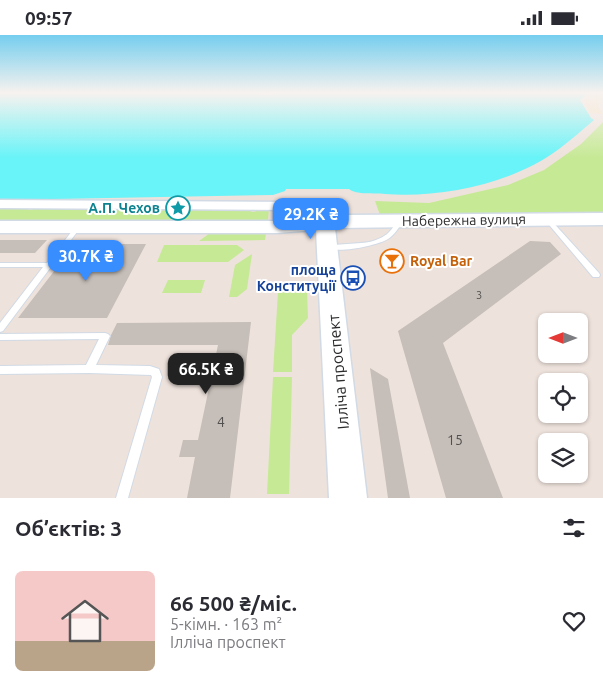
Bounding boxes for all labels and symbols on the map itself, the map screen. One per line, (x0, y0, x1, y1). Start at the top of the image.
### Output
place icon: А.П. Чехов (165, 195, 191, 221)
pin: 29.2K ₴ (265, 197, 357, 240)
place label: А.П. Чехов (88, 200, 160, 216)
street label: Набережна вулиця (402, 211, 526, 229)
pin: 30.7K ₴ (40, 239, 132, 282)
bar icon: Royal Bar (379, 248, 405, 274)
place label: Royal Bar (410, 253, 473, 269)
place label: площа Конституції (257, 262, 337, 294)
bus stop icon: площа Конституції (340, 265, 366, 291)
house number: 3 (476, 289, 482, 301)
north arrow (538, 313, 588, 363)
street label: Ілліча проспект (324, 314, 352, 430)
pin: 66.5K ₴ (160, 353, 252, 395)
house number: 4 (217, 414, 225, 430)
house number: 15 (447, 432, 463, 448)

